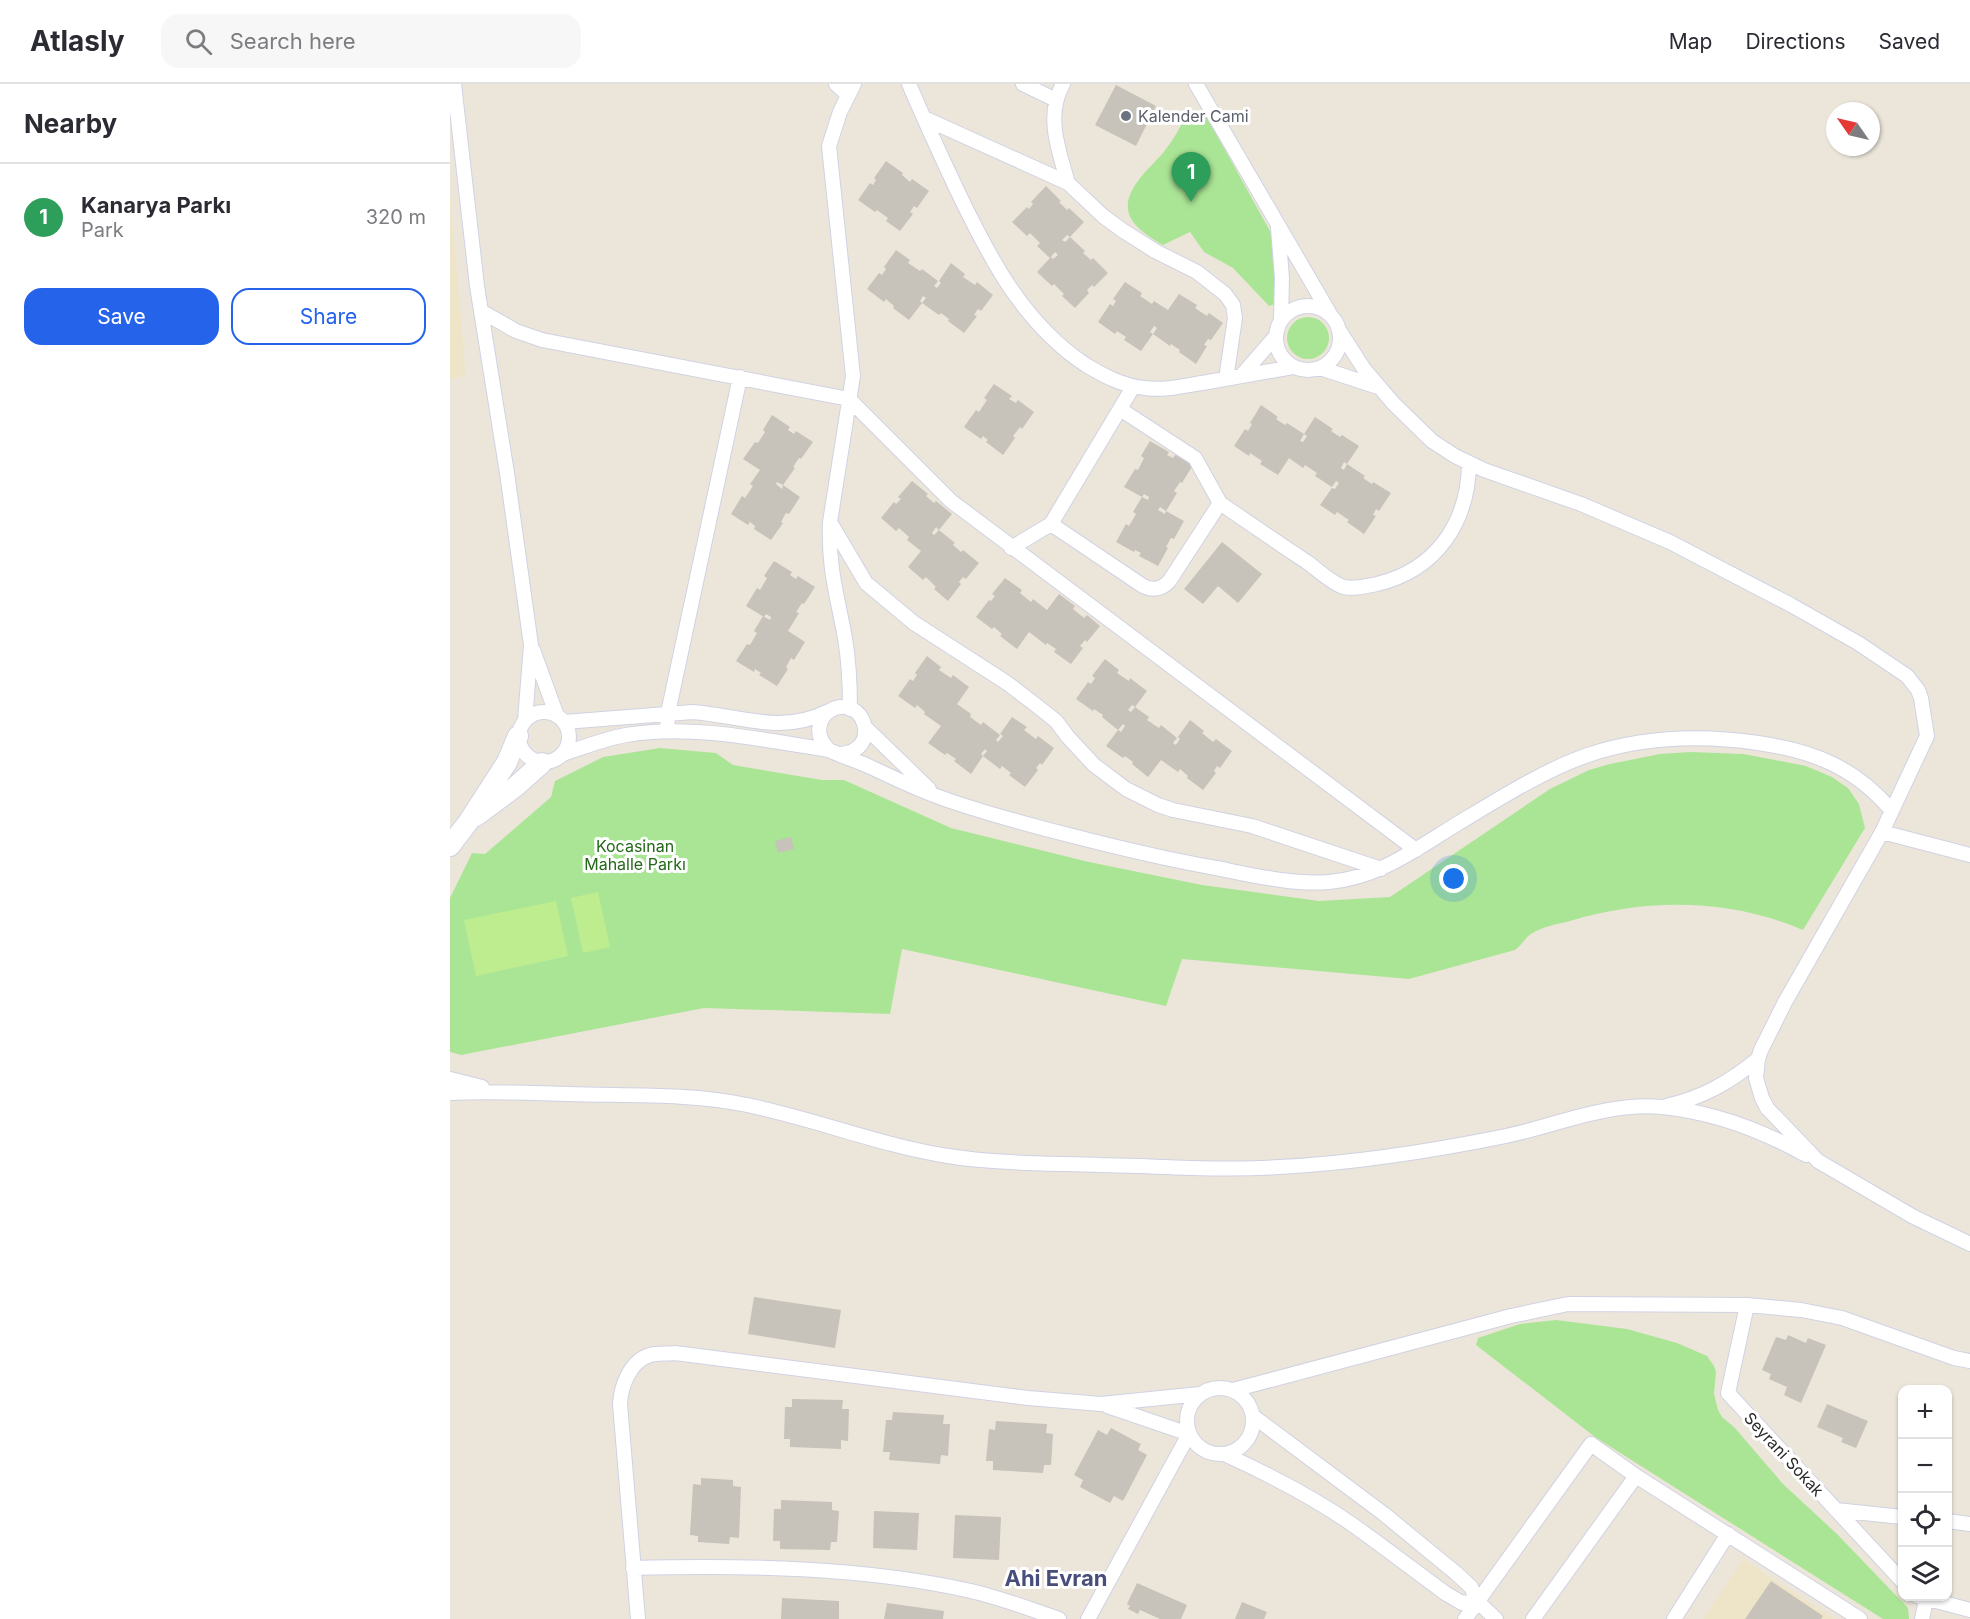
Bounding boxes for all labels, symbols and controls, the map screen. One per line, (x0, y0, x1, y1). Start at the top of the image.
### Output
search box (161, 14, 581, 68)
text: Atlasly (30, 24, 125, 58)
icon: search (182, 25, 215, 58)
text: Search here (230, 28, 356, 54)
text: Map (1669, 29, 1712, 54)
text: Directions (1745, 29, 1846, 54)
text: Saved (1879, 29, 1940, 54)
north arrow (1826, 102, 1880, 156)
place label: Kalender Cami (1138, 106, 1249, 126)
text: Nearby (24, 108, 117, 139)
marker: Kalender Cami (1119, 109, 1133, 123)
pin: 1 (1172, 152, 1210, 202)
text: Kanarya Parkı (81, 192, 231, 218)
text: 1 (39, 205, 48, 229)
text: 320 m (366, 205, 426, 229)
text: Park (81, 218, 124, 242)
button: Save (24, 288, 219, 345)
button: Share (231, 288, 426, 345)
park label: Kocasinan Mahalle Parkı (584, 836, 686, 874)
your location (1439, 864, 1468, 893)
map controls (1898, 1385, 1952, 1601)
button: + (1898, 1385, 1952, 1439)
street label: Seyrani Sokak (1740, 1408, 1828, 1500)
button: − (1898, 1439, 1952, 1493)
button: locate (1898, 1493, 1952, 1547)
button: layers (1898, 1547, 1952, 1601)
district label: Ahi Evran (1005, 1565, 1107, 1591)

